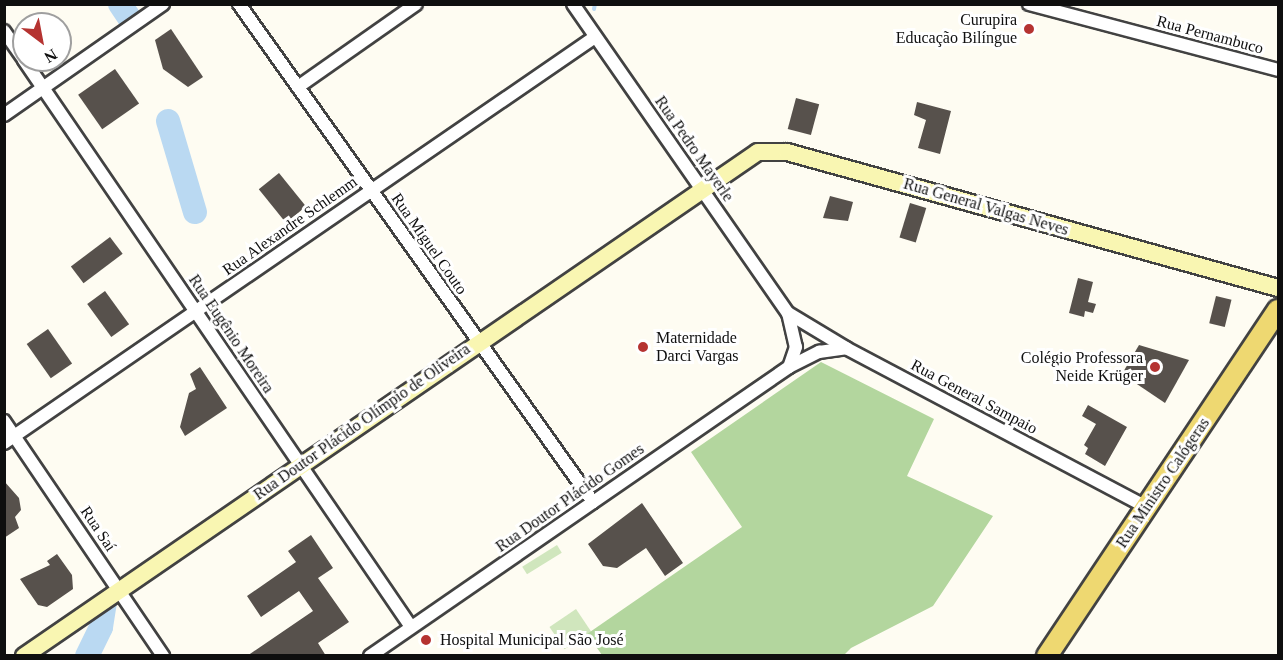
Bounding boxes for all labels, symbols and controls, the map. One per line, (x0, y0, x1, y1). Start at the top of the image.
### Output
place label: Curupira Educação Bilíngue (896, 10, 1017, 48)
north arrow (12, 12, 72, 72)
street label: Rua Pernambuco (1155, 12, 1265, 58)
marker: Curupira Educação Bilíngue (1022, 22, 1036, 36)
text: N (41, 46, 60, 66)
street label: Rua Pedro Mayerle (650, 93, 738, 205)
street label: Rua Alexandre Schlemm (219, 172, 361, 280)
street label: Rua General Valgas Neves (901, 174, 1071, 240)
street label: Rua Miguel Couto (387, 190, 471, 298)
street label: Rua Eugênio Moreira (184, 271, 278, 397)
place label: Maternidade Darci Vargas (656, 328, 739, 366)
marker: Maternidade Darci Vargas (634, 338, 652, 356)
street label: Rua Doutor Plácido Olímpio de Oliveira (250, 340, 474, 504)
place label: Colégio Professora Neide Krüger (1021, 348, 1143, 386)
street label: Rua General Sampaio (908, 356, 1040, 438)
marker: Colégio Professora Neide Krüger (1148, 360, 1162, 374)
street label: Rua Ministro Calógeras (1112, 414, 1214, 552)
street label: Rua Doutor Plácido Gomes (492, 440, 648, 556)
street label: Rua Saí (76, 503, 120, 555)
place label: Hospital Municipal São José (440, 630, 624, 650)
marker: Hospital Municipal São José (417, 631, 435, 649)

